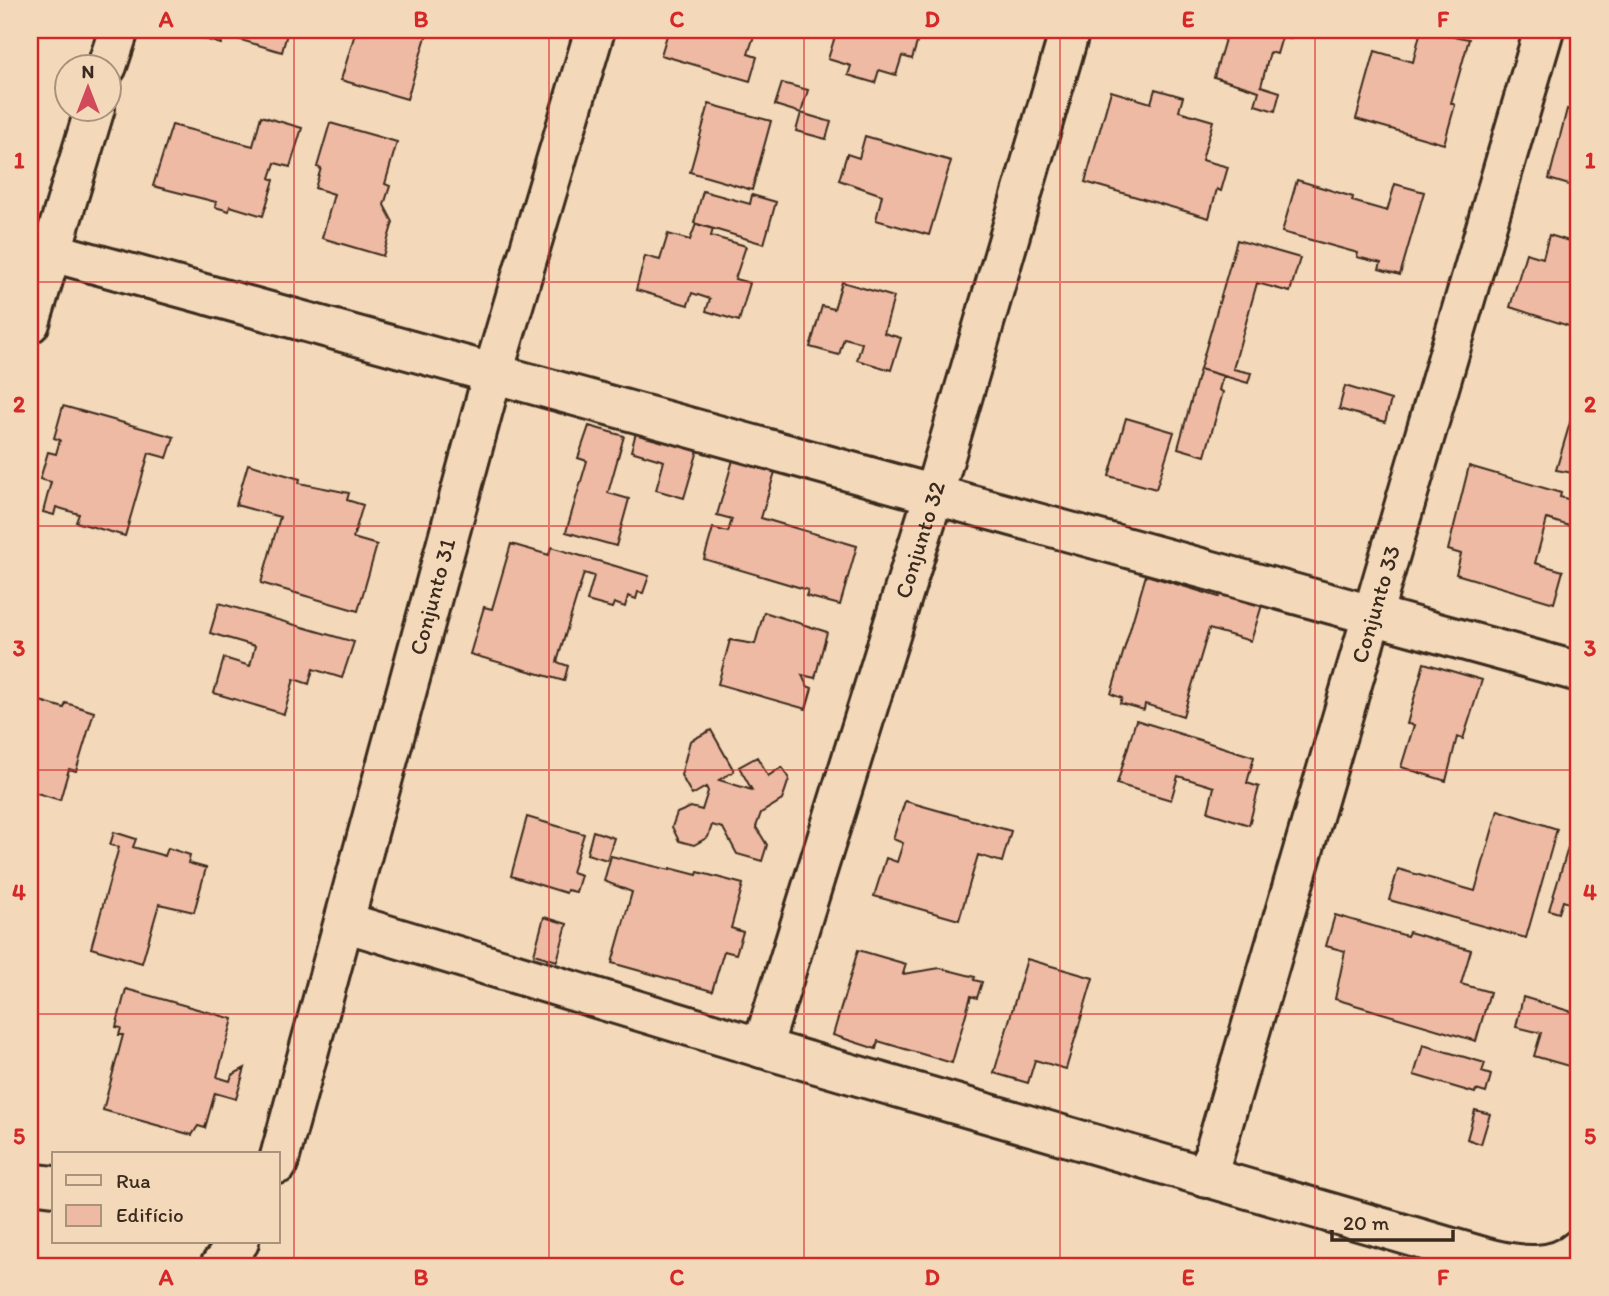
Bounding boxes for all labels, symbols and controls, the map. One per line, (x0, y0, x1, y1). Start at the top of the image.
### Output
text: A (158, 5, 174, 33)
text: B (414, 5, 429, 33)
text: C (670, 5, 685, 33)
text: D (924, 5, 940, 33)
text: E (1182, 5, 1195, 33)
text: F (1437, 5, 1450, 33)
north arrow (52, 52, 122, 122)
text: N (82, 60, 94, 83)
text: 1 (14, 146, 25, 174)
text: 1 (1585, 146, 1596, 174)
text: 2 (13, 390, 26, 418)
text: 2 (1584, 390, 1597, 418)
street label: Conjunto 32 (888, 478, 951, 602)
street label: Conjunto 31 (403, 535, 462, 658)
street label: Conjunto 33 (1345, 542, 1406, 666)
text: 3 (13, 634, 26, 662)
text: 3 (1584, 634, 1597, 662)
text: 4 (12, 878, 26, 906)
text: 4 (1583, 878, 1597, 906)
text: 5 (13, 1122, 25, 1150)
text: 5 (1584, 1122, 1596, 1150)
legend (52, 1152, 280, 1244)
text: Rua (116, 1168, 151, 1193)
scale bar (1332, 1198, 1453, 1242)
text: Edifício (116, 1202, 184, 1227)
text: 20 m (1343, 1210, 1390, 1235)
text: A (158, 1263, 174, 1291)
text: B (414, 1263, 429, 1291)
text: C (670, 1263, 685, 1291)
text: D (924, 1263, 940, 1291)
text: E (1182, 1263, 1195, 1291)
text: F (1437, 1263, 1450, 1291)

